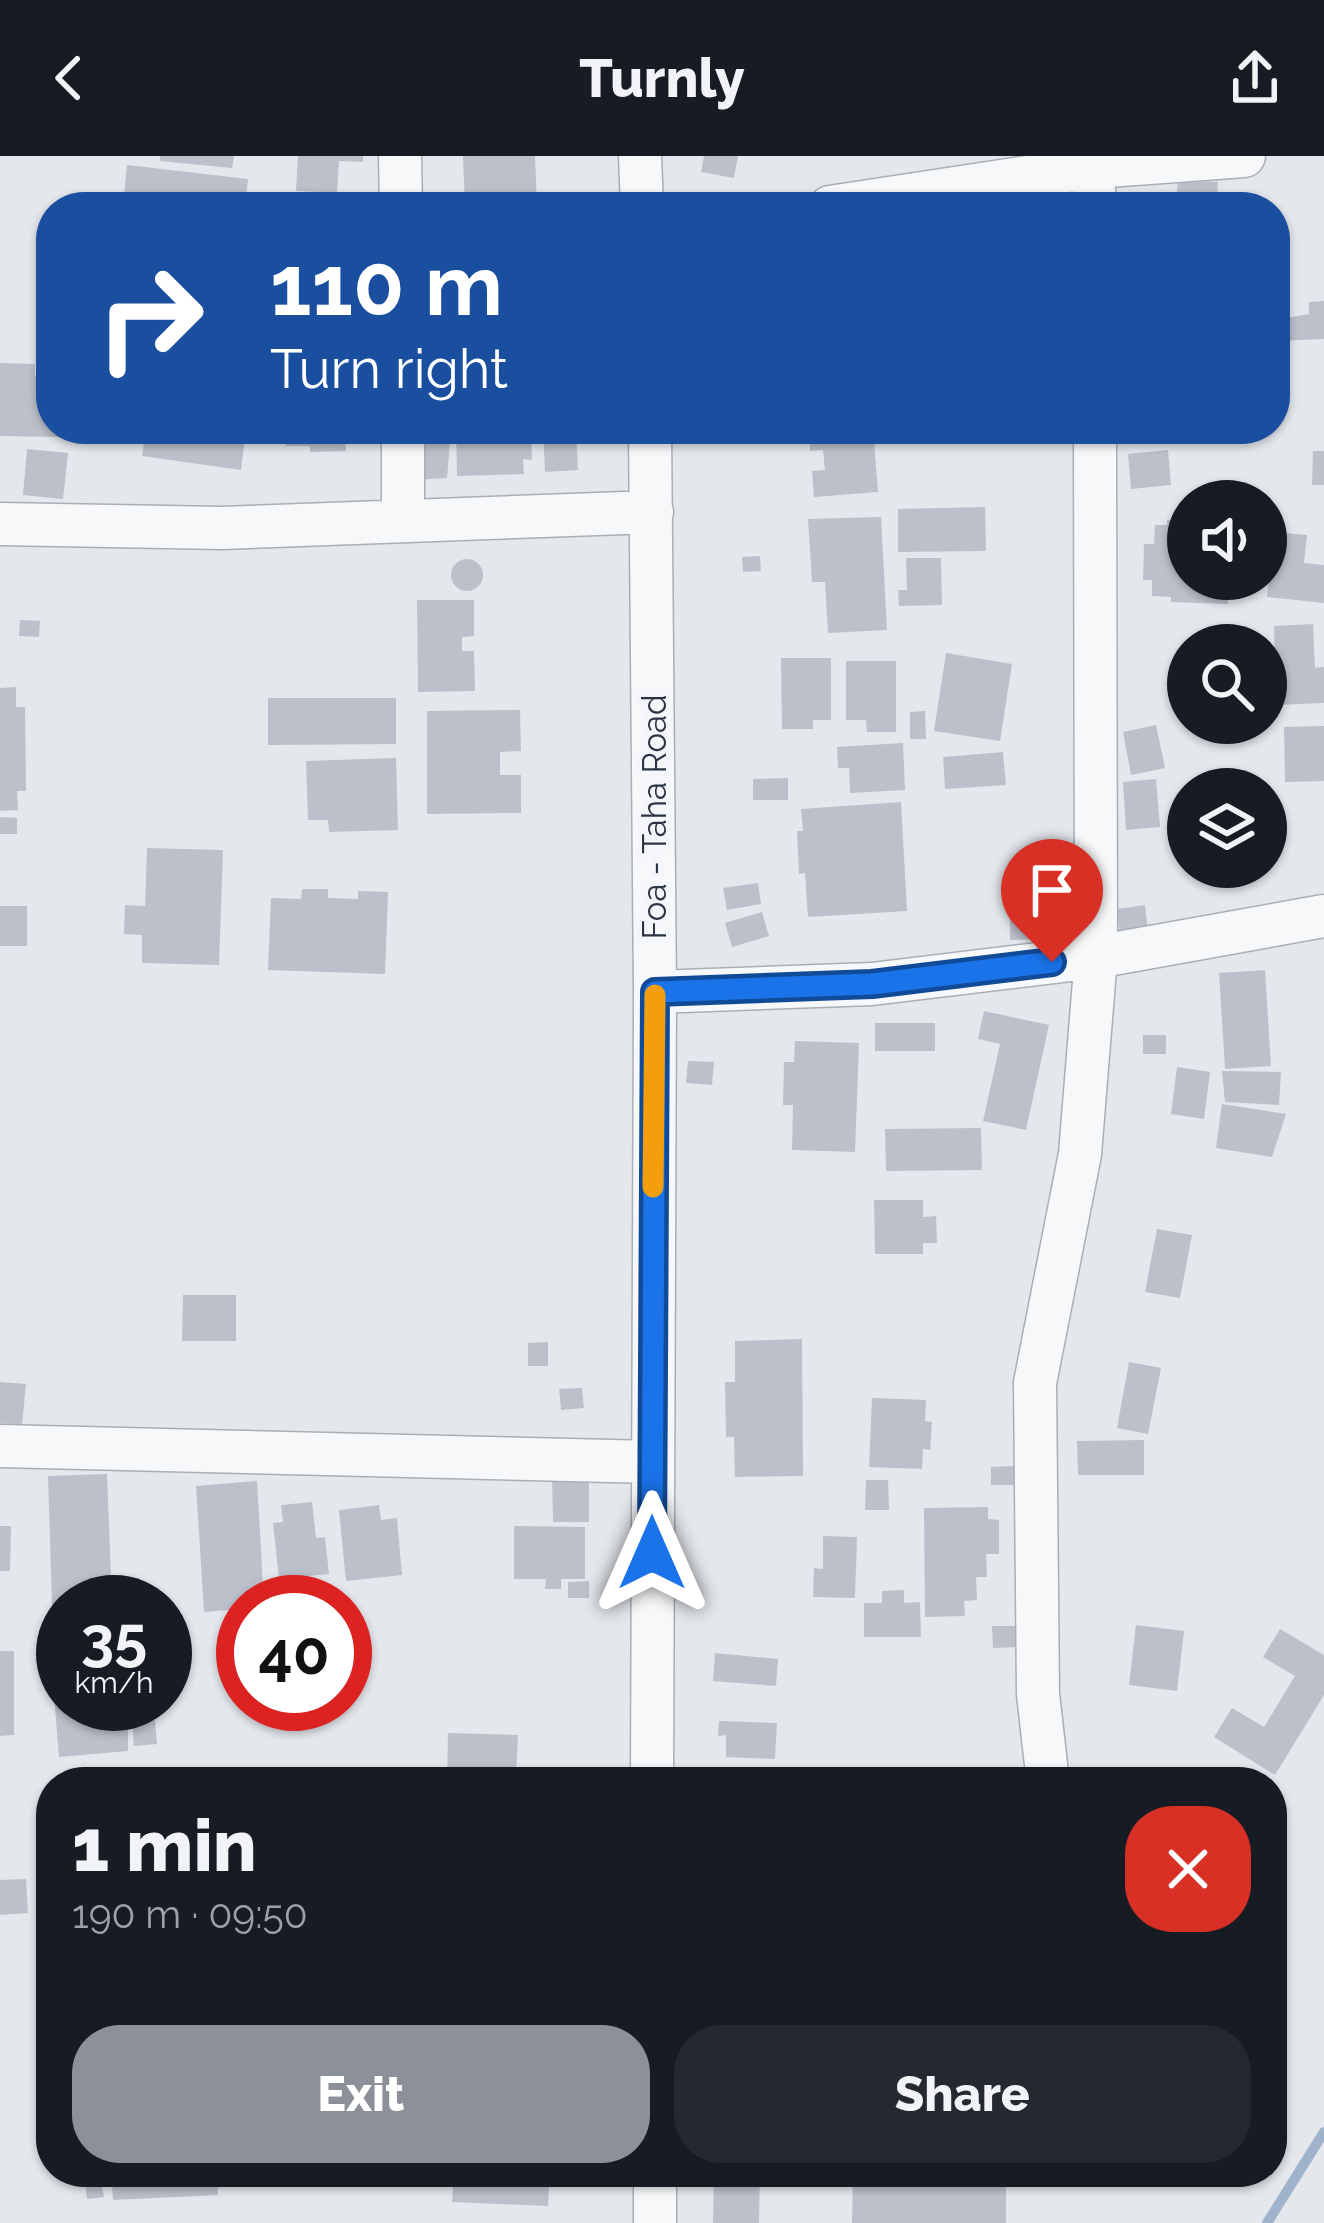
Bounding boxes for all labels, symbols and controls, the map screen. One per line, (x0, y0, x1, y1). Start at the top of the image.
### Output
icon: back (36, 45, 102, 111)
icon: share (1222, 45, 1288, 111)
text: Turnly (579, 46, 745, 110)
text: 110 m (270, 236, 503, 335)
icon: right (72, 240, 228, 396)
text: Turn right (270, 337, 508, 401)
map controls (1167, 480, 1287, 888)
button: sound (1167, 480, 1287, 600)
button: search (1167, 624, 1287, 744)
street label: Foa - Taha Road (635, 694, 674, 940)
button: layers (1167, 768, 1287, 888)
pin (1001, 839, 1103, 962)
icon: arrive (1019, 857, 1085, 923)
position arrow (589, 1490, 715, 1616)
speed limit sign: 40 (216, 1575, 372, 1731)
text: 35 (81, 1603, 147, 1673)
text: km/h (74, 1665, 154, 1700)
text: 1 min (72, 1803, 257, 1888)
button: close (1125, 1806, 1251, 1932)
text: 190 m · 09:50 (72, 1891, 308, 1937)
button: Exit (72, 2025, 650, 2163)
button: Share (674, 2025, 1251, 2163)

